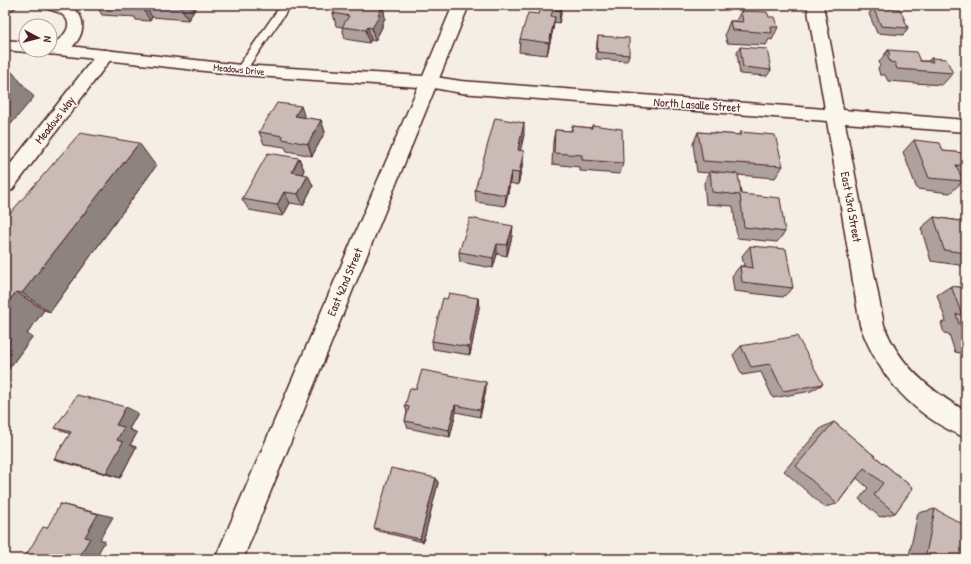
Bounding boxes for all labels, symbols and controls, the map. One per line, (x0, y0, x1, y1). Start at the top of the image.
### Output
north arrow (18, 18, 58, 58)
text: N (41, 35, 55, 43)
street label: Meadows Drive (213, 61, 265, 78)
street label: Meadows Way (31, 92, 79, 147)
street label: North Lasalle Street (653, 93, 742, 116)
street label: East 43rd Street (837, 170, 866, 244)
street label: East 42nd Street (323, 244, 367, 318)

